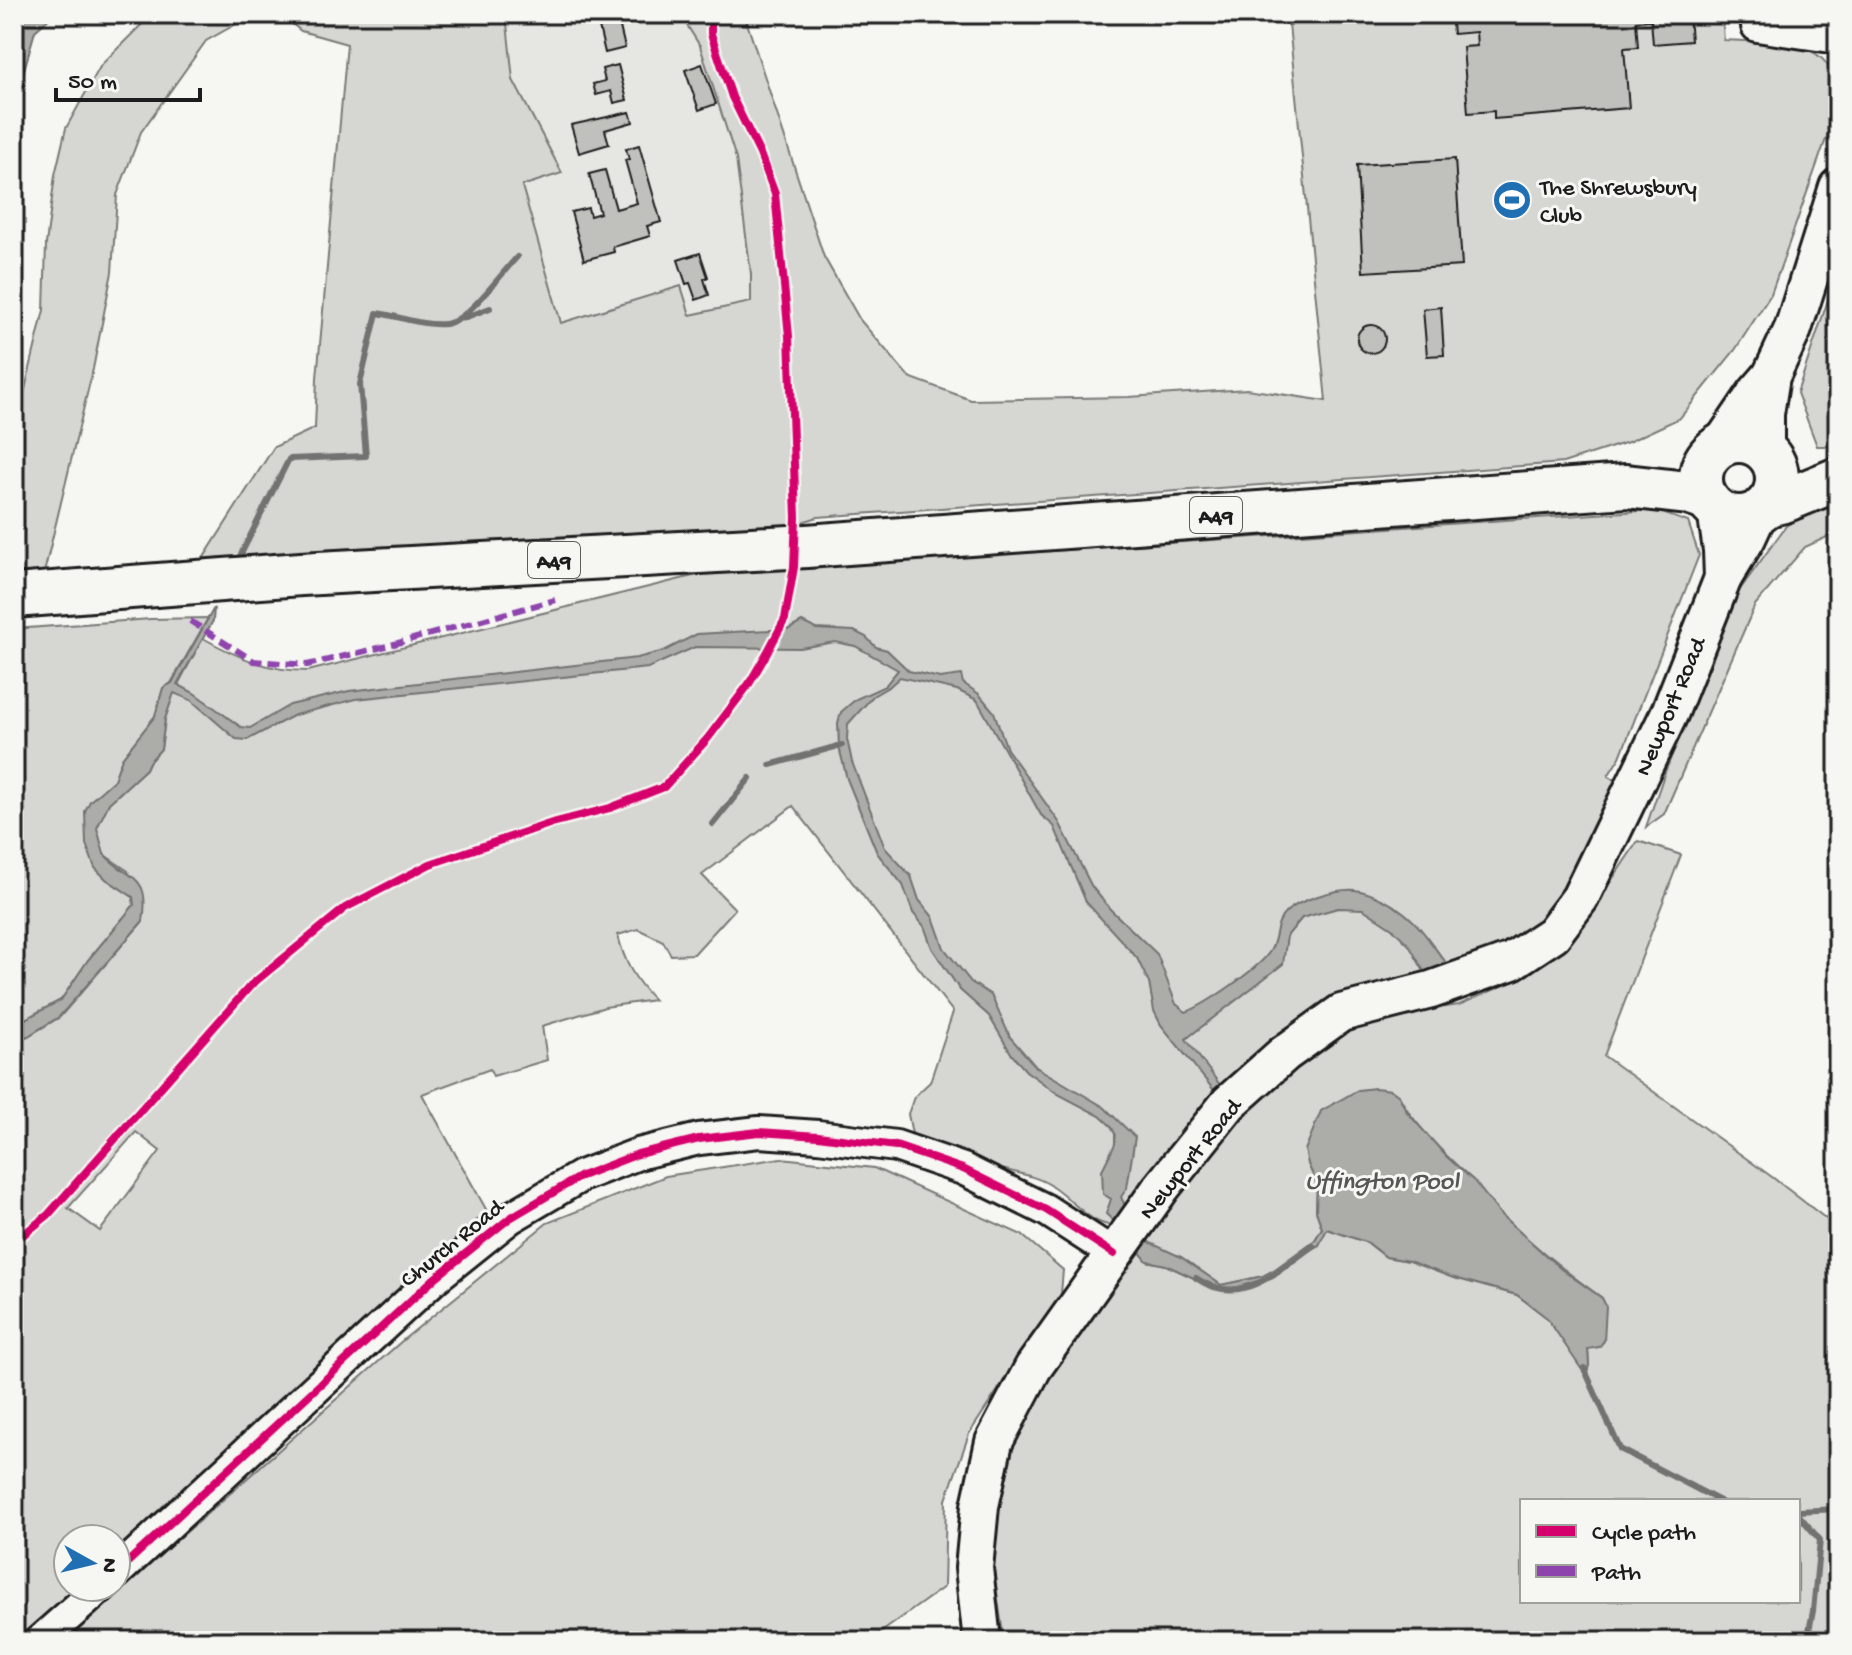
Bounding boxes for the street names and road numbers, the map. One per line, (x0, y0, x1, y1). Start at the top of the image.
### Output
road number: A49 (1190, 497, 1242, 533)
road number: A49 (528, 542, 580, 578)
street label: Newport Road (1630, 632, 1715, 781)
street label: Newport Road (1134, 1092, 1251, 1227)
street label: Church Road (396, 1193, 512, 1295)

